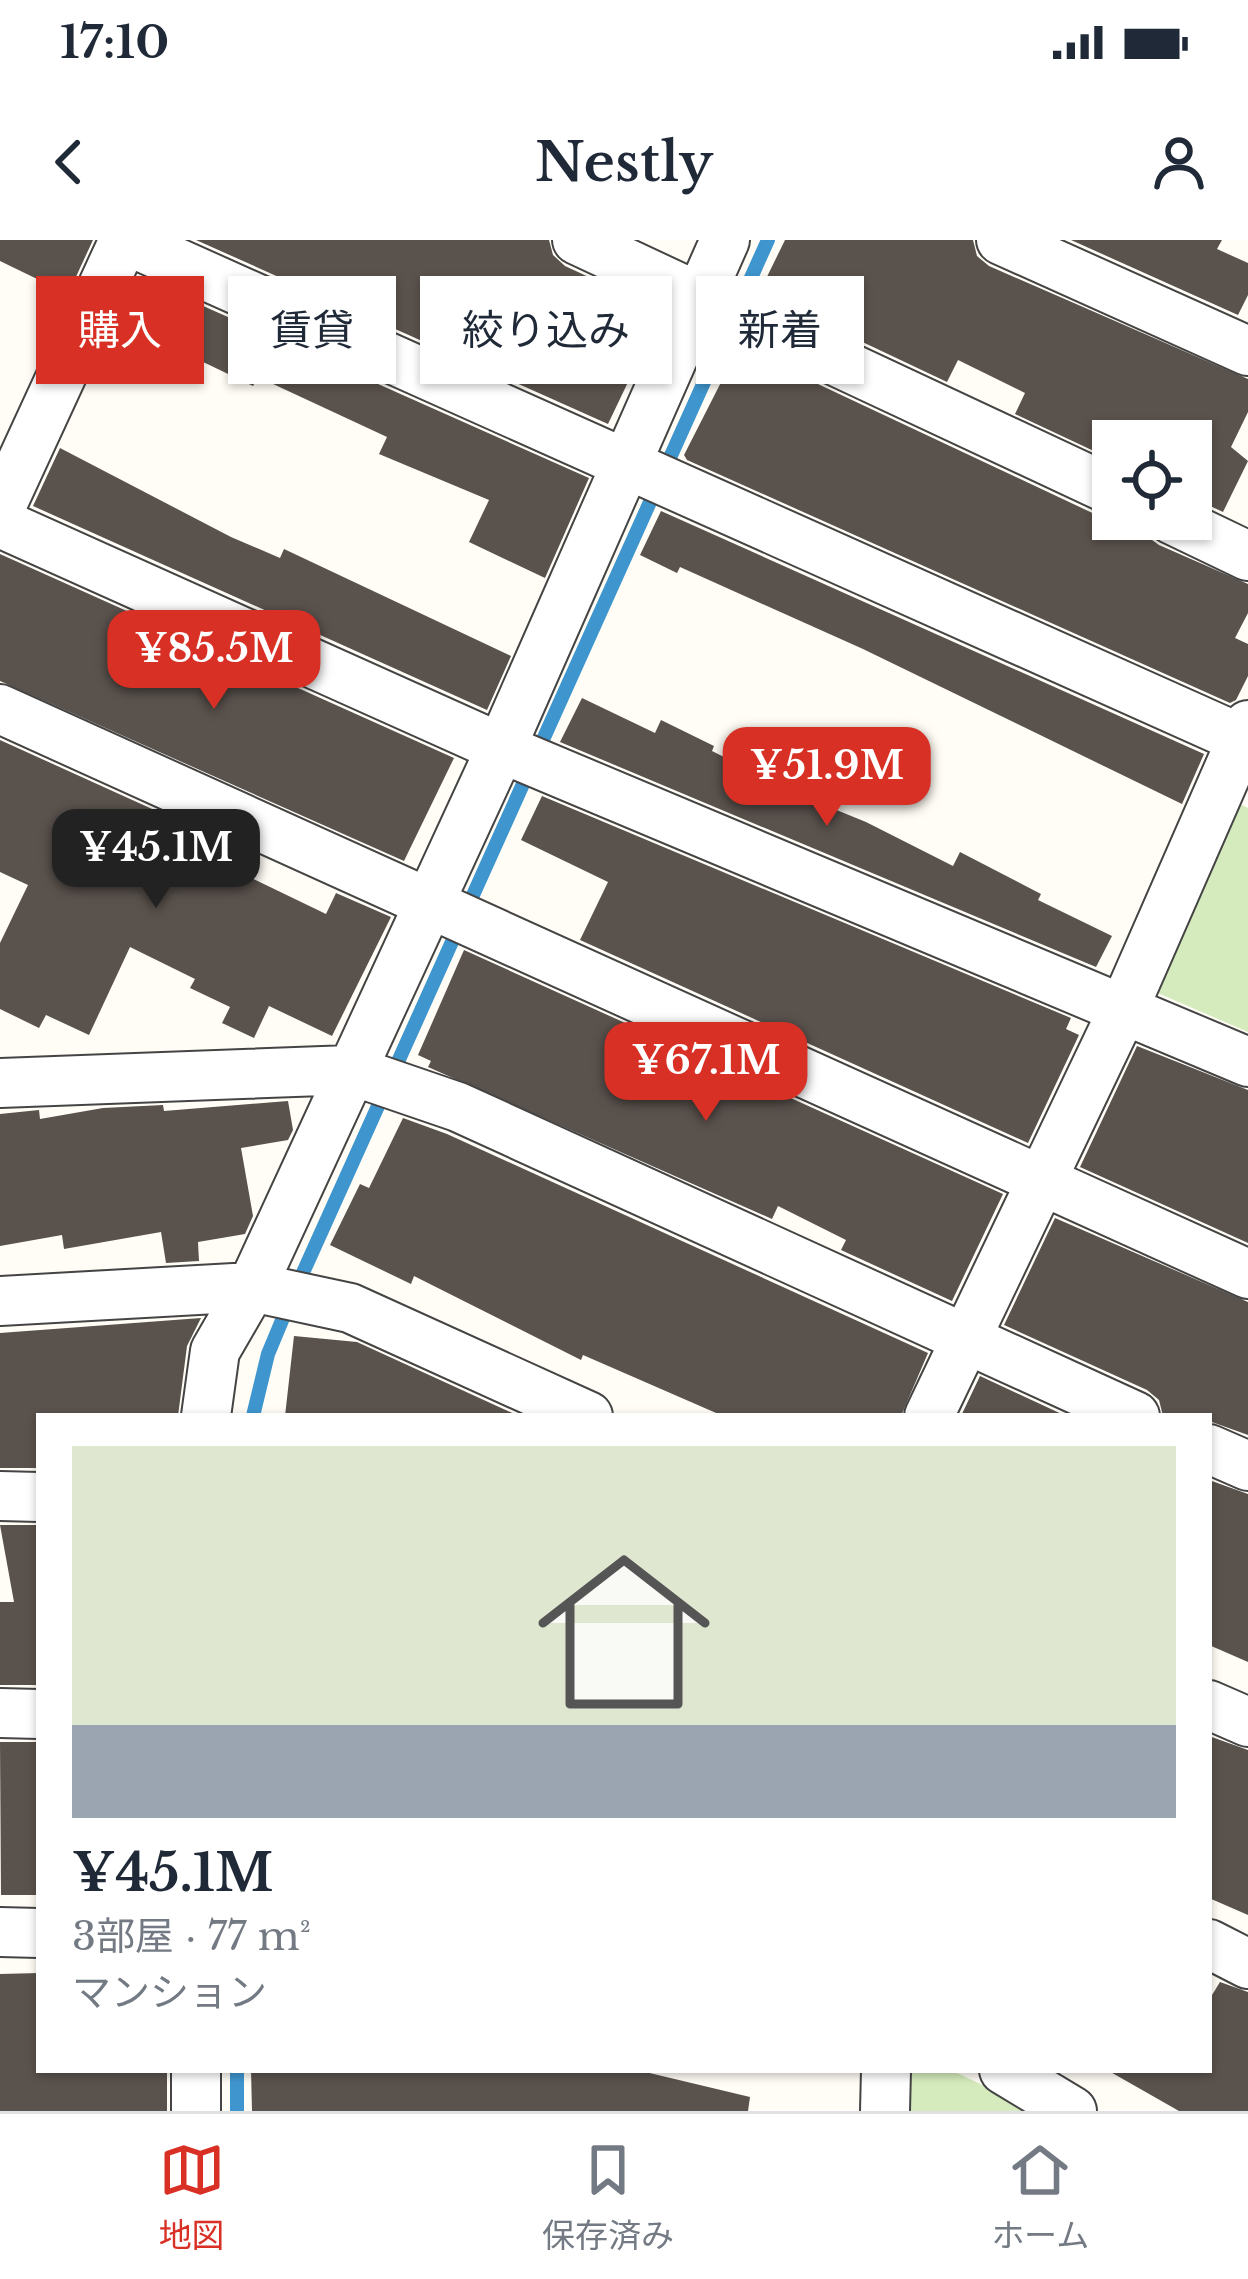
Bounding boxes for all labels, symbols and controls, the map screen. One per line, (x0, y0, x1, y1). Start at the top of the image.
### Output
text: 17:10 (60, 14, 169, 70)
icon: back (36, 129, 102, 195)
text: Nestly (535, 129, 713, 196)
icon: person (1146, 129, 1212, 195)
chip: 購入 (36, 276, 204, 384)
chip: 賃貸 (228, 276, 396, 384)
chip: 絞り込み (420, 276, 672, 384)
chip: 新着 (696, 276, 864, 384)
map controls (1092, 420, 1212, 540)
button: locate (1092, 420, 1212, 540)
pin: ¥85.5M (116, 610, 312, 712)
text: ¥85.5M (134, 624, 294, 673)
pin: ¥51.9M (729, 727, 925, 829)
text: ¥51.9M (750, 741, 904, 790)
pin: ¥45.1M (58, 809, 254, 911)
text: ¥45.1M (79, 823, 233, 872)
pin: ¥67.1M (608, 1022, 804, 1124)
text: ¥67.1M (631, 1036, 781, 1085)
icon: home (516, 1524, 732, 1740)
text: ¥45.1M (72, 1842, 274, 1905)
text: 3部屋 · 77 m² (72, 1912, 311, 1961)
text: マンション (72, 1968, 267, 2017)
tab: 地図 (159, 2137, 225, 2257)
tab: 保存済み (542, 2137, 674, 2257)
tab: ホーム (991, 2137, 1089, 2257)

